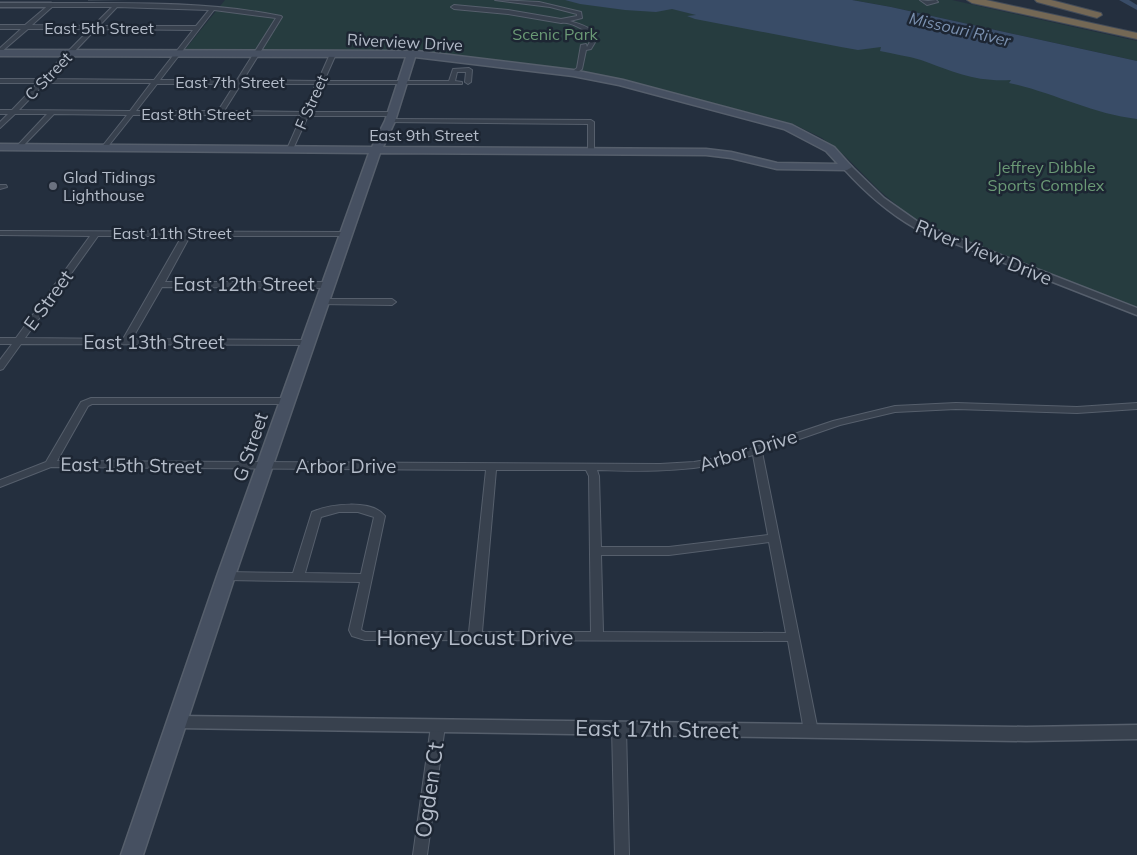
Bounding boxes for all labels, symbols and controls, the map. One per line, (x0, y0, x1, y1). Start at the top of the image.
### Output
water label: Missouri River (907, 8, 1014, 51)
street label: East 5th Street (44, 18, 154, 38)
park label: Scenic Park (512, 24, 598, 44)
street label: Riverview Drive (347, 29, 463, 55)
street label: C Street (20, 47, 76, 104)
street label: F Street (290, 71, 332, 132)
street label: East 7th Street (175, 72, 285, 92)
street label: East 8th Street (141, 104, 251, 124)
street label: East 9th Street (369, 125, 479, 145)
park label: Jeffrey Dibble Sports Complex (988, 157, 1105, 195)
place label: Glad Tidings Lighthouse (63, 167, 156, 205)
marker: Glad Tidings Lighthouse (47, 180, 59, 192)
street label: River View Drive (912, 214, 1056, 290)
street label: East 11th Street (112, 223, 232, 243)
street label: E Street (18, 265, 78, 335)
street label: East 12th Street (173, 272, 315, 296)
street label: East 13th Street (83, 330, 225, 354)
street label: G Street (227, 409, 273, 485)
street label: Arbor Drive (696, 424, 800, 476)
street label: East 15th Street (60, 452, 202, 478)
street label: Arbor Drive (296, 454, 396, 478)
street label: Honey Locust Drive (377, 623, 573, 651)
street label: East 17th Street (575, 714, 739, 744)
street label: Ogden Ct (408, 740, 450, 840)

